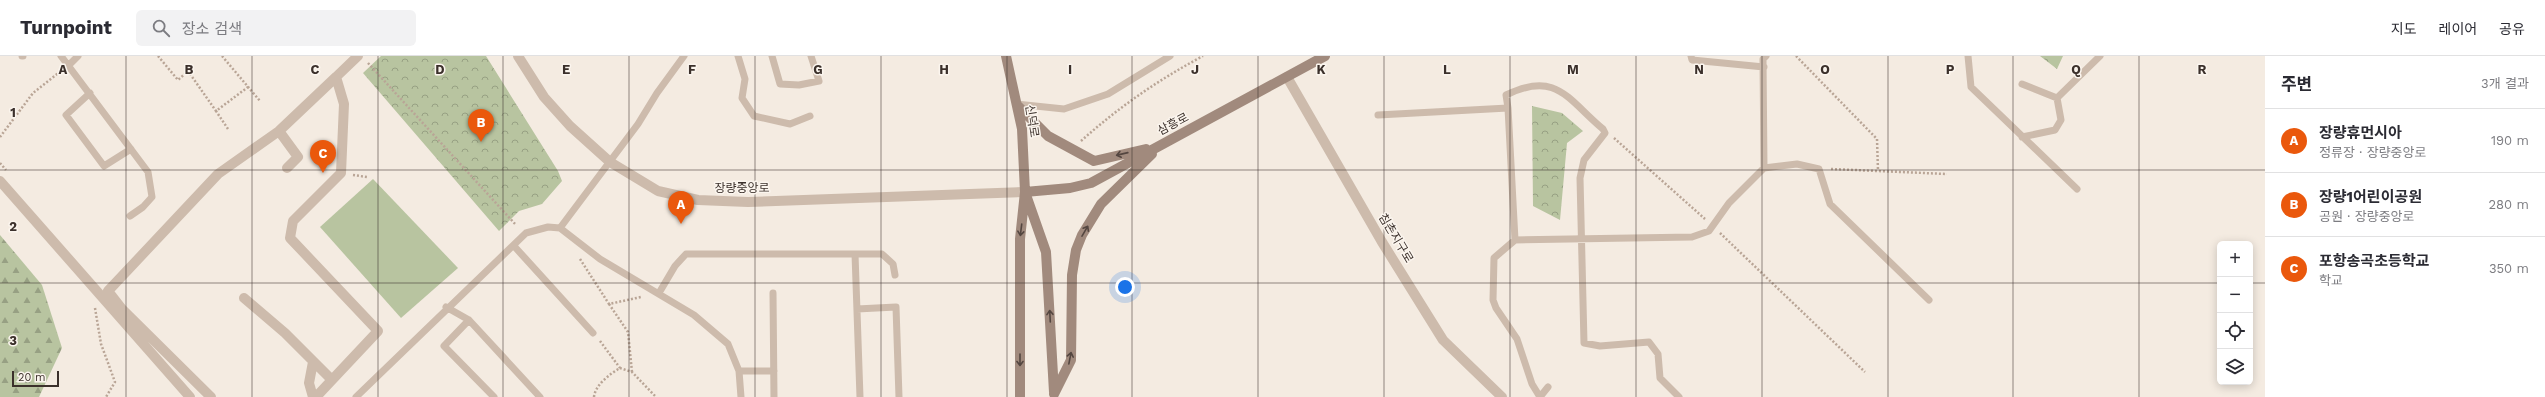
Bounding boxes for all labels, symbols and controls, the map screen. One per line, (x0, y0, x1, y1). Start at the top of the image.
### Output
search box (136, 10, 416, 46)
text: Turnpoint (20, 16, 112, 39)
icon: search (150, 17, 172, 39)
text: 장소 검색 (182, 20, 242, 38)
text: 지도 (2391, 21, 2417, 37)
text: 레이어 (2439, 21, 2477, 37)
text: 공유 (2499, 21, 2525, 37)
text: A (59, 62, 68, 77)
text: B (185, 62, 194, 77)
text: C (311, 62, 320, 77)
text: D (435, 62, 445, 77)
text: E (562, 62, 570, 77)
text: F (688, 62, 696, 77)
text: G (813, 62, 823, 77)
text: H (939, 62, 949, 77)
text: I (1068, 62, 1072, 77)
text: J (1191, 62, 1199, 77)
text: K (1316, 62, 1326, 77)
text: L (1443, 62, 1451, 77)
text: M (1567, 62, 1579, 77)
text: N (1694, 62, 1704, 77)
text: O (1820, 62, 1830, 77)
text: P (1946, 62, 1955, 77)
text: Q (2071, 62, 2081, 77)
text: R (2198, 62, 2207, 77)
text: 주변 (2281, 74, 2312, 94)
text: 3개 결과 (2481, 76, 2529, 91)
street label: 신덕로 (1022, 104, 1042, 138)
text: 1 (10, 105, 16, 120)
pin: B (468, 109, 494, 142)
street label: 삼흥로 (1155, 110, 1191, 138)
text: 장량휴먼시아 (2319, 124, 2402, 142)
text: A (2290, 133, 2298, 148)
text: 190 m (2491, 133, 2529, 148)
pin: C (310, 140, 336, 173)
text: 정류장 · 장량중앙로 (2319, 145, 2426, 160)
one-way arrow (1116, 151, 1129, 159)
street label: 장량중앙로 (714, 181, 770, 195)
text: 장량1어린이공원 (2319, 188, 2422, 206)
pin: A (668, 191, 694, 224)
text: B (2290, 197, 2298, 212)
text: 280 m (2489, 197, 2529, 212)
text: 공원 · 장량중앙로 (2319, 209, 2415, 224)
street label: 침촌지구로 (1376, 211, 1416, 265)
text: 2 (9, 219, 17, 234)
one-way arrow (1017, 223, 1024, 236)
one-way arrow (1081, 225, 1089, 237)
map controls (2217, 241, 2253, 385)
button: + (2217, 241, 2253, 277)
text: 포항송곡초등학교 (2319, 252, 2429, 270)
text: C (2290, 261, 2298, 276)
text: 350 m (2489, 261, 2529, 276)
text: 학교 (2319, 273, 2343, 288)
your location (1115, 277, 1135, 297)
button: − (2217, 277, 2253, 313)
one-way arrow (1046, 310, 1053, 323)
button: locate (2217, 313, 2253, 349)
text: 3 (9, 333, 17, 348)
button: layers (2217, 349, 2253, 385)
one-way arrow (1066, 352, 1074, 365)
one-way arrow (1016, 353, 1024, 366)
scale bar (12, 369, 59, 388)
text: 20 m (18, 371, 46, 384)

